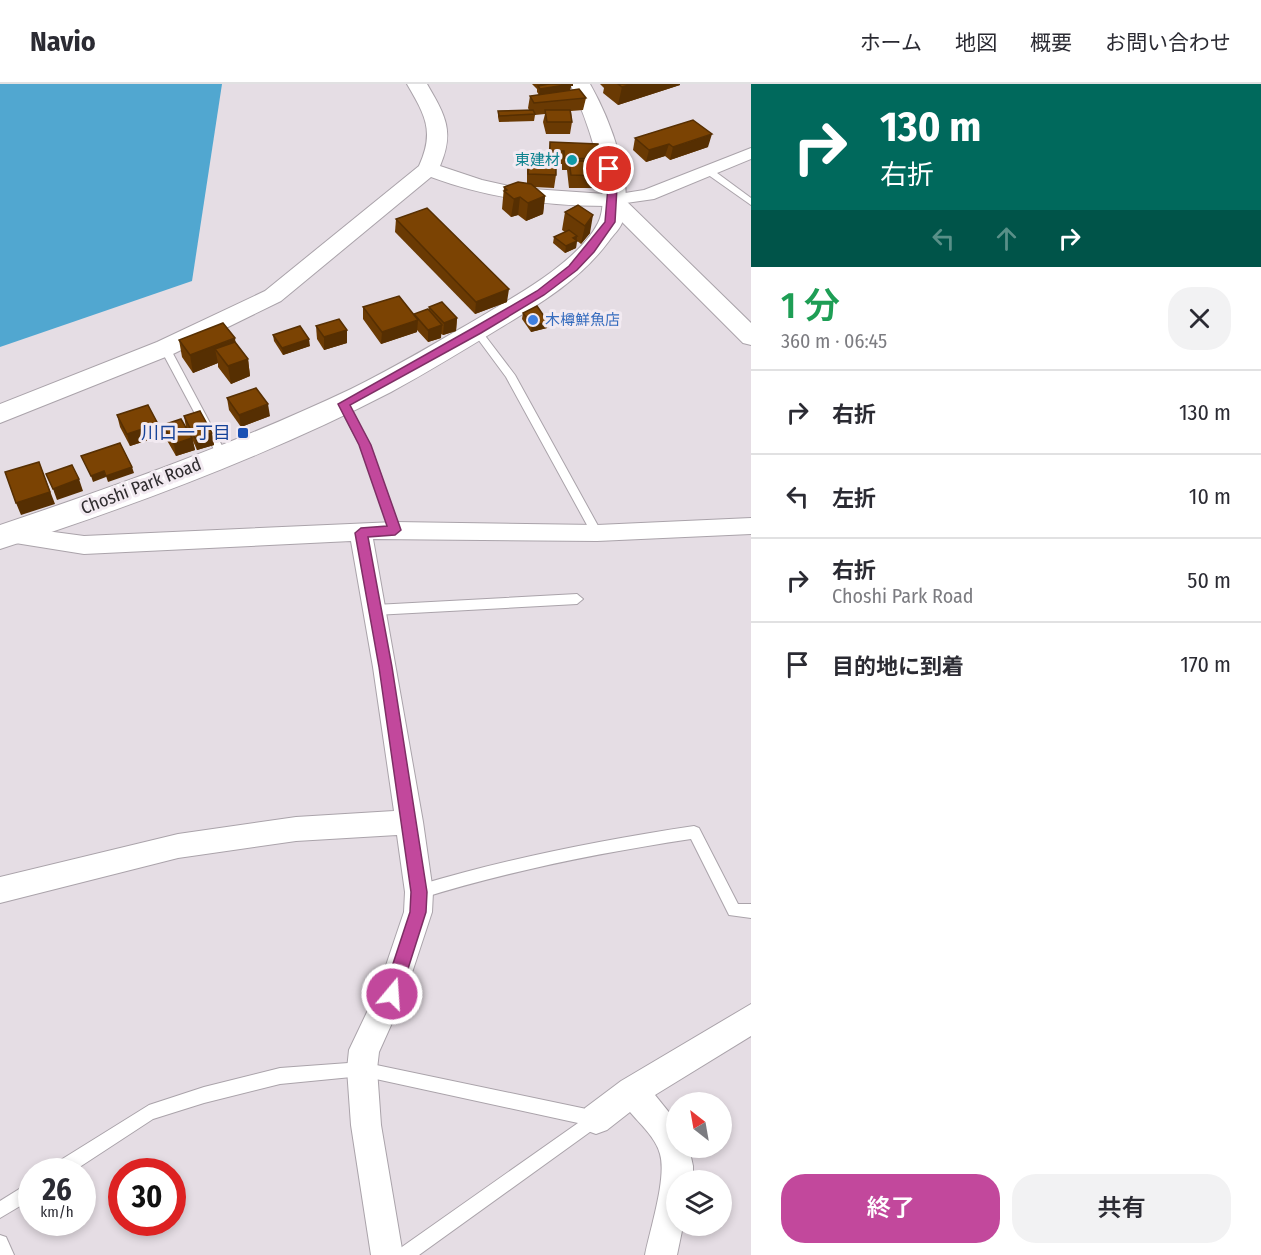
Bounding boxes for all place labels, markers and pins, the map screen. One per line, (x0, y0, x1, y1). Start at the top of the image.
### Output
pin (583, 143, 634, 194)
place label: 東建材 (515, 151, 560, 169)
marker: 東建材 (565, 153, 579, 167)
place label: 木樽鮮魚店 (545, 311, 620, 329)
marker: 木樽鮮魚店 (526, 313, 540, 327)
place label: 川口一丁目 (141, 422, 231, 444)
marker: 川口一丁目 (236, 426, 250, 440)

